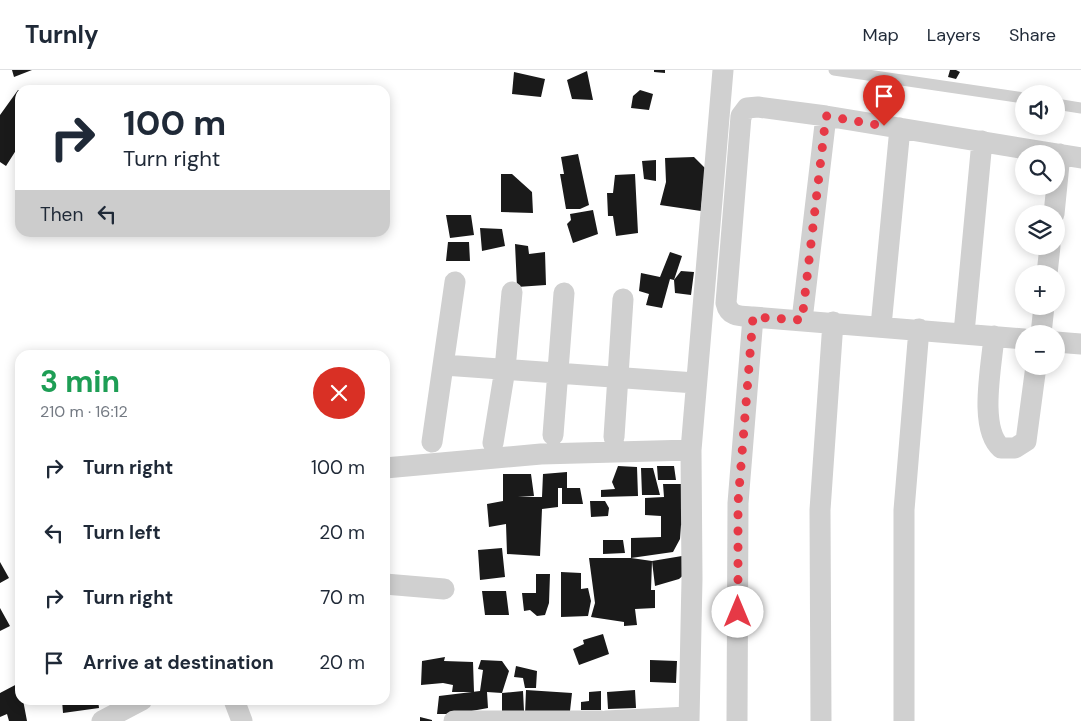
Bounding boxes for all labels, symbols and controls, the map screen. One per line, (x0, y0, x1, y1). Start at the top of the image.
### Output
text: Turnly (25, 19, 98, 50)
text: Map (863, 23, 899, 47)
text: Layers (927, 23, 981, 47)
text: Share (1009, 23, 1056, 47)
pin (863, 75, 905, 126)
icon: arrive (870, 82, 898, 110)
map controls (1015, 85, 1065, 375)
button: sound (1015, 85, 1065, 135)
text: 100 m (123, 100, 226, 146)
icon: right (40, 105, 105, 170)
text: Turn right (123, 144, 220, 173)
button: search (1015, 145, 1065, 195)
icon: left (93, 200, 121, 228)
text: Then (40, 202, 83, 227)
button: layers (1015, 205, 1065, 255)
button: + (1015, 265, 1065, 315)
button: − (1015, 325, 1065, 375)
text: 3 min (40, 362, 120, 401)
button: close (313, 367, 365, 419)
text: 210 m · 16:12 (40, 401, 128, 422)
icon: right (40, 454, 68, 482)
text: Turn right (83, 455, 173, 480)
text: 100 m (311, 455, 365, 480)
icon: left (40, 519, 68, 547)
text: Turn left (83, 520, 161, 545)
text: 20 m (319, 520, 365, 545)
icon: right (40, 584, 68, 612)
text: Turn right (83, 585, 173, 610)
text: 70 m (320, 585, 365, 610)
position arrow (711, 585, 763, 637)
icon: arrive (40, 649, 68, 677)
text: Arrive at destination (83, 650, 274, 675)
text: 20 m (319, 650, 365, 675)

